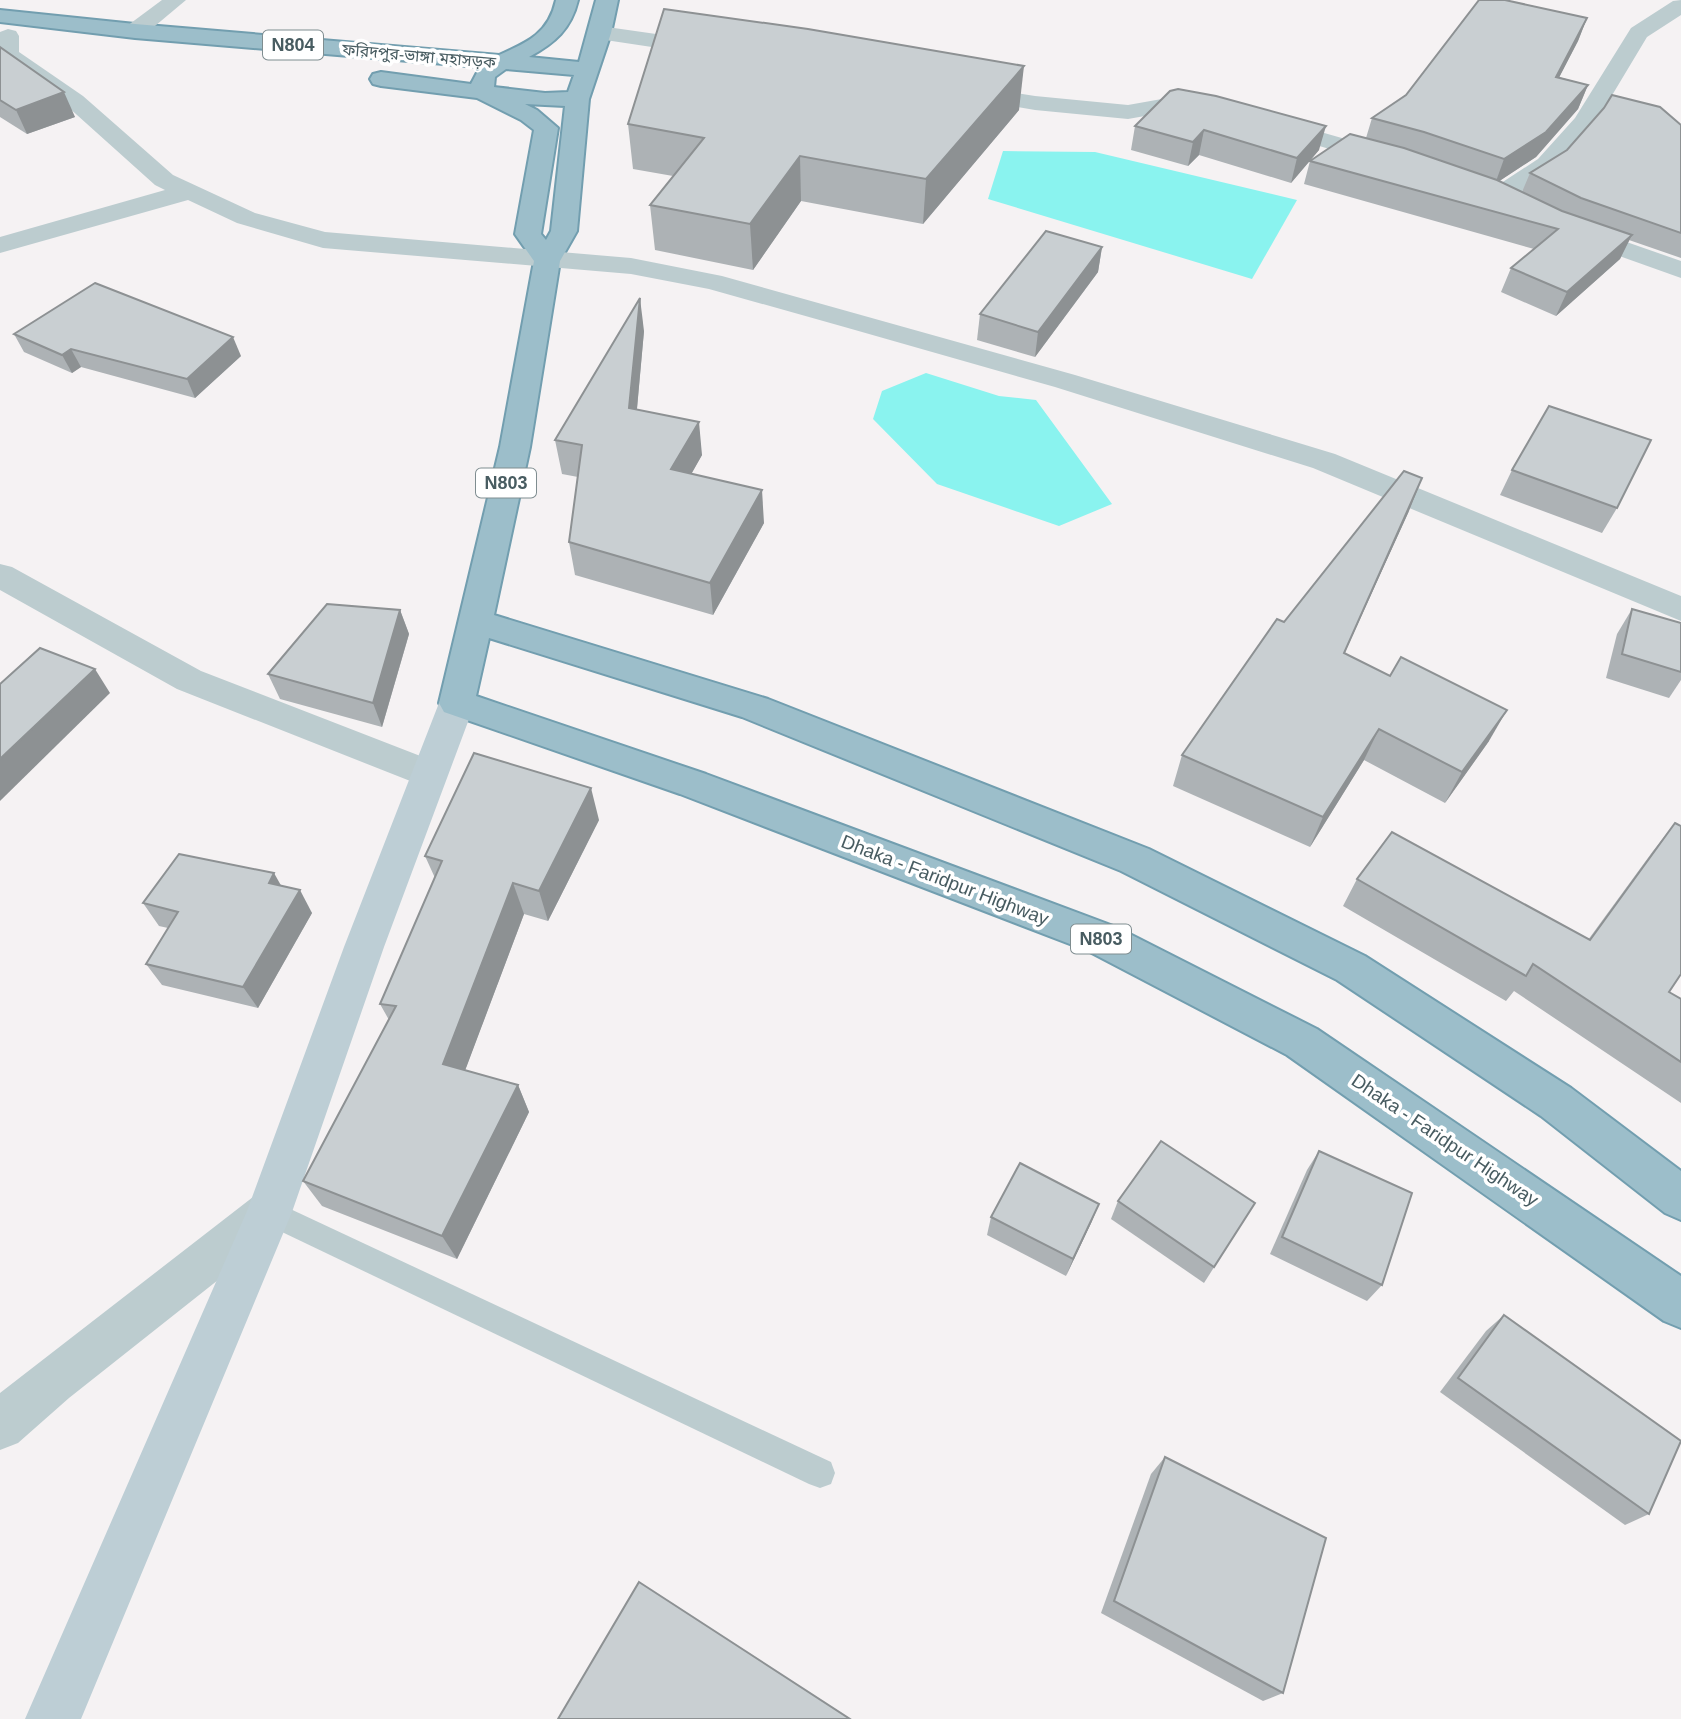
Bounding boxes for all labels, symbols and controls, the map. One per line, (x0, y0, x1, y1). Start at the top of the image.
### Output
road number: N804 (263, 31, 323, 60)
street label: ফরিদপুর-ভাঙ্গা মহাসড়ক (340, 40, 498, 72)
road number: N803 (476, 468, 536, 498)
street label: Dhaka - Faridpur Highway (838, 831, 1052, 930)
road number: N803 (1071, 924, 1131, 954)
street label: Dhaka - Faridpur Highway (1348, 1070, 1543, 1211)

